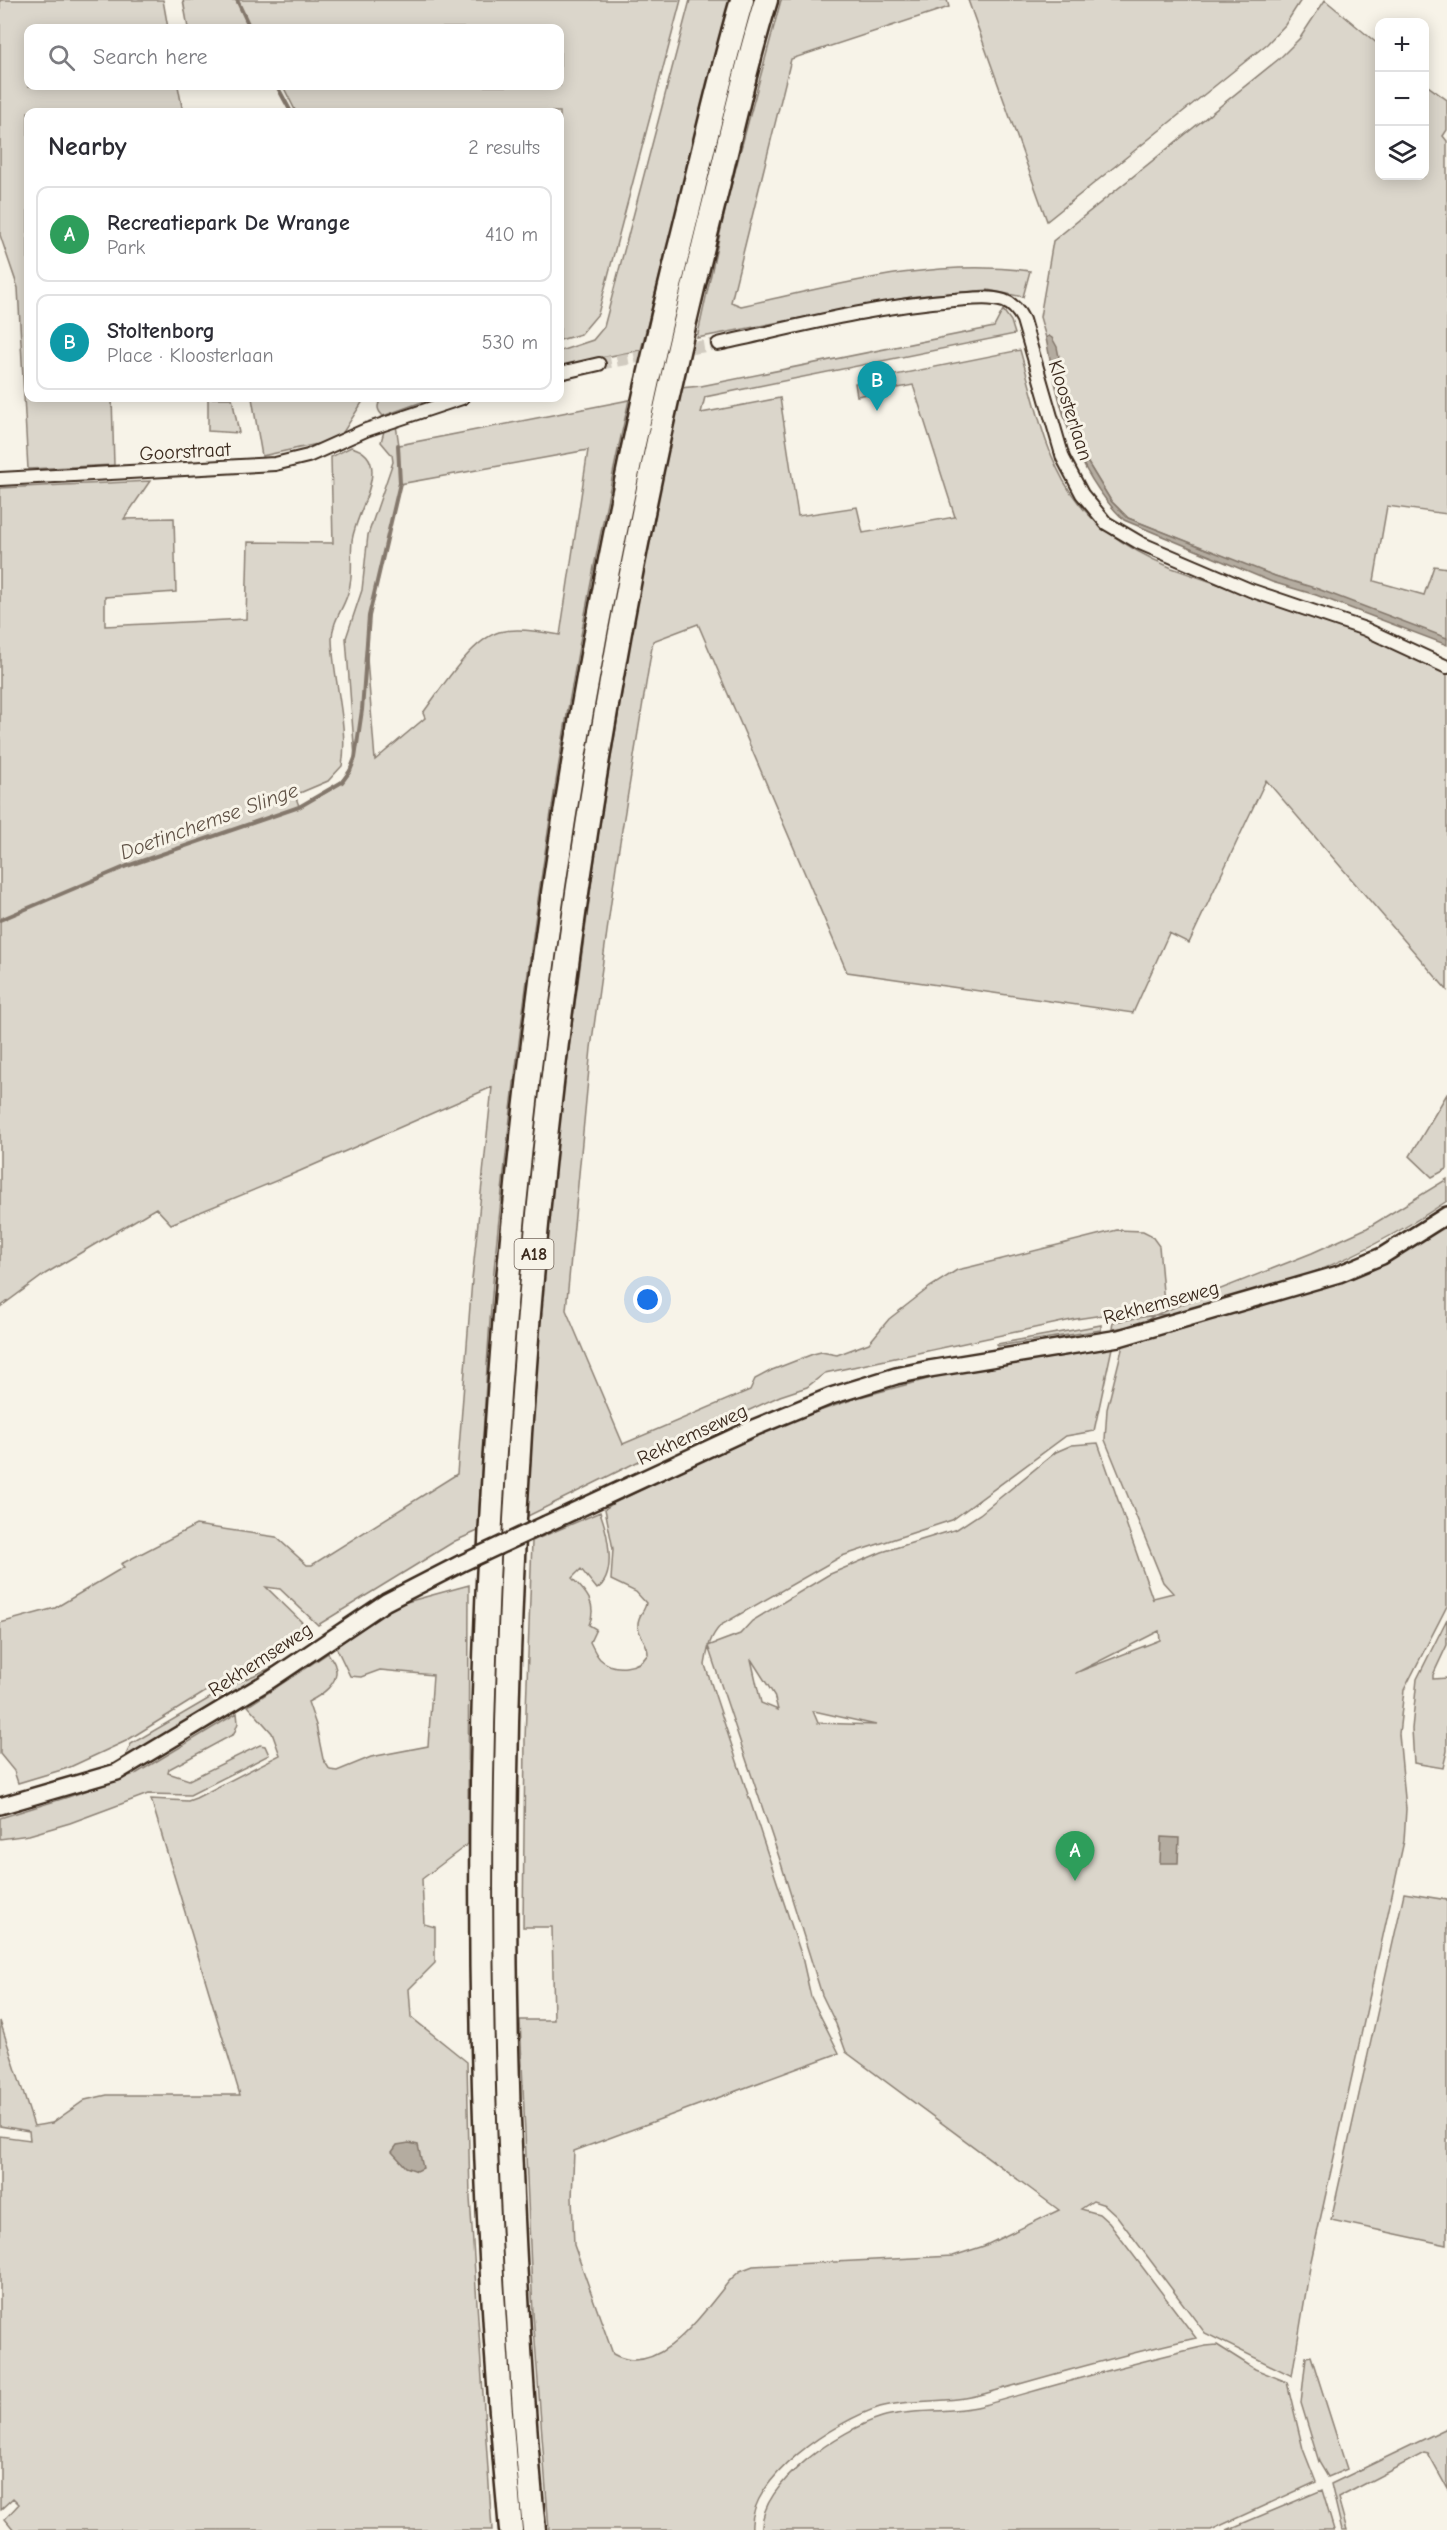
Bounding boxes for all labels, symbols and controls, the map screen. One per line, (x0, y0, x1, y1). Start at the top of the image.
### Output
map controls (1375, 18, 1429, 180)
button: + (1375, 18, 1429, 72)
search box (24, 24, 564, 90)
icon: search (45, 41, 78, 74)
text: Search here (93, 44, 208, 70)
button: − (1375, 72, 1429, 126)
button: layers (1375, 126, 1429, 180)
text: Nearby (48, 132, 127, 162)
text: 2 results (468, 136, 540, 159)
text: Recreatiepark De Wrange (107, 210, 350, 236)
text: A (64, 223, 75, 246)
text: 410 m (485, 223, 538, 246)
text: Park (107, 236, 145, 259)
text: Stoltenborg (107, 318, 215, 344)
text: B (63, 331, 76, 354)
text: 530 m (482, 331, 538, 354)
text: Place · Kloosterlaan (107, 344, 274, 367)
street label: Kloosterlaan (1044, 357, 1098, 463)
pin: B (858, 362, 896, 411)
street label: Goorstraat (139, 438, 233, 465)
water label: Doetinchemse Slinge (117, 777, 302, 864)
road number: A18 (514, 1239, 554, 1269)
street label: Rekhemseweg (1101, 1276, 1222, 1329)
your location (633, 1285, 662, 1314)
street label: Rekhemseweg (633, 1399, 751, 1470)
street label: Rekhemseweg (204, 1617, 317, 1702)
pin: A (1056, 1832, 1094, 1881)

